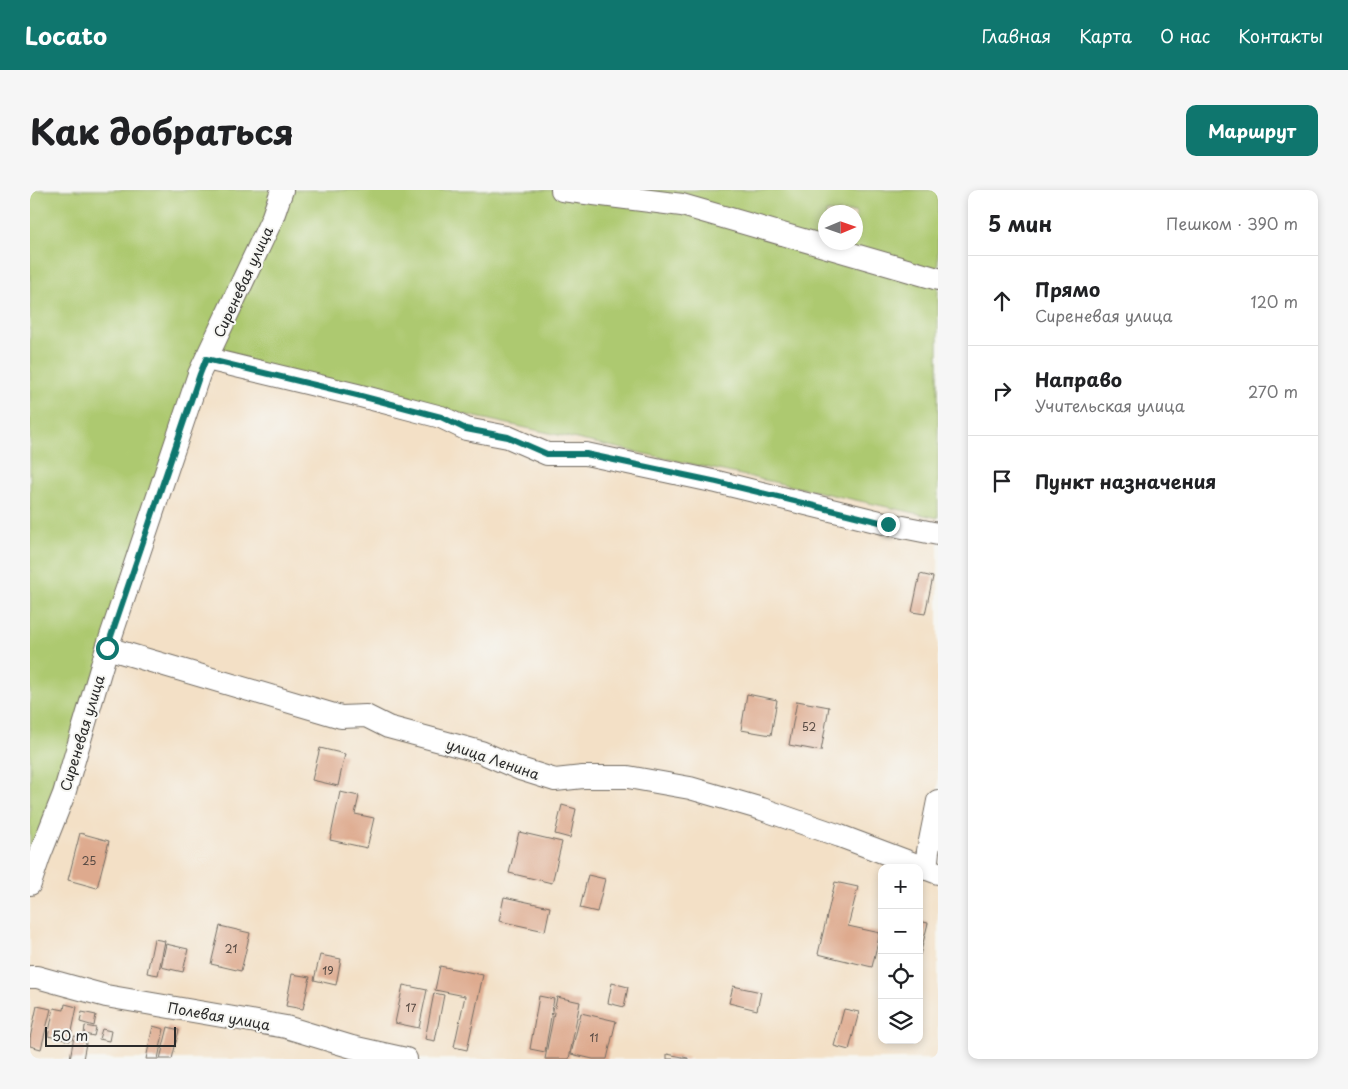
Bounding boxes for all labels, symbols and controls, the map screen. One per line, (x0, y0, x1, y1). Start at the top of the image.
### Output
text: Locato (25, 17, 107, 53)
text: Главная (982, 22, 1051, 49)
text: Карта (1079, 22, 1132, 49)
text: О нас (1160, 22, 1210, 49)
text: Контакты (1238, 22, 1323, 49)
text: Как добраться (30, 104, 294, 157)
button: Маршрут (1186, 105, 1318, 156)
north arrow (818, 205, 863, 250)
text: 5 мин (988, 207, 1052, 239)
text: Пешком · 390 m (1166, 211, 1298, 235)
street label: Сиреневая улица (208, 223, 278, 341)
text: Прямо (1035, 275, 1100, 303)
icon: ahead (988, 287, 1016, 315)
text: 120 m (1251, 289, 1298, 313)
text: Сиреневая улица (1035, 303, 1173, 327)
text: Направо (1035, 365, 1122, 393)
icon: right (988, 377, 1016, 405)
text: 270 m (1248, 379, 1298, 403)
text: Учительская улица (1035, 393, 1185, 417)
icon: arrive (988, 467, 1016, 495)
text: Пункт назначения (1035, 467, 1216, 495)
route end (877, 513, 900, 536)
route start (96, 637, 119, 660)
street label: Сиреневая улица (54, 672, 110, 794)
house number: 52 (802, 718, 816, 735)
street label: улица Ленина (444, 733, 543, 785)
house number: 25 (82, 852, 96, 869)
map controls (878, 864, 923, 1044)
button: + (878, 864, 923, 909)
button: − (878, 909, 923, 954)
house number: 21 (225, 940, 237, 957)
button: locate (878, 954, 923, 999)
house number: 19 (322, 962, 334, 979)
street label: Полевая улица (166, 997, 272, 1035)
house number: 17 (406, 999, 417, 1016)
button: layers (878, 999, 923, 1044)
scale bar (45, 1024, 176, 1047)
text: 50 m (52, 1025, 88, 1046)
house number: 11 (589, 1029, 599, 1046)

